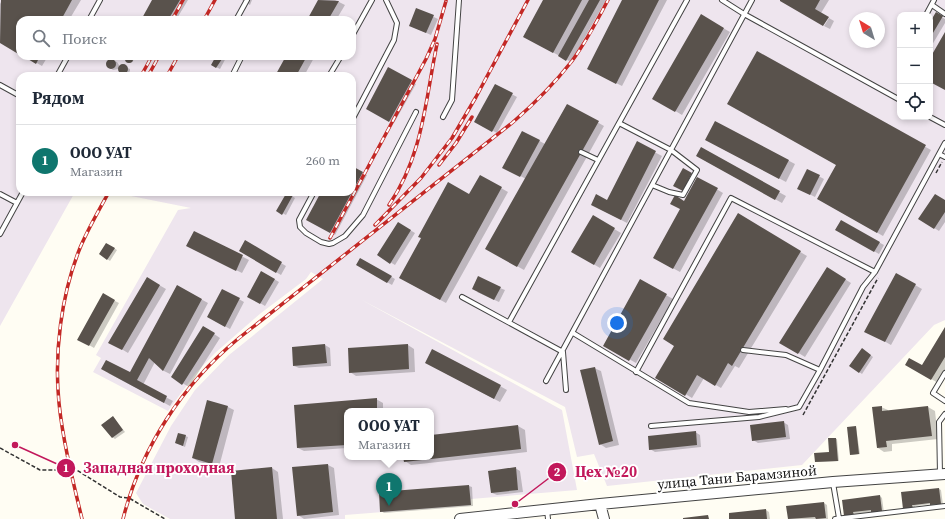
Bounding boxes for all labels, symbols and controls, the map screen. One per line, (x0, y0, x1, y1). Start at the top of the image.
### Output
north arrow (849, 12, 885, 48)
map controls (897, 12, 933, 120)
button: + (897, 12, 933, 48)
search box (16, 16, 356, 60)
icon: search (30, 27, 52, 49)
text: Поиск (62, 28, 107, 49)
button: − (897, 48, 933, 84)
button: locate (897, 84, 933, 120)
text: Рядом (32, 86, 84, 110)
text: ООО УАТ (70, 142, 132, 163)
text: 1 (41, 152, 49, 169)
text: 260 m (306, 152, 340, 169)
text: Магазин (70, 163, 123, 180)
your location (607, 313, 627, 333)
popup (344, 408, 434, 460)
text: ООО УАТ (358, 415, 420, 436)
text: Магазин (358, 436, 411, 453)
callout: Западная проходная (56, 454, 243, 481)
text: Западная проходная (83, 457, 235, 478)
callout: Цех №20 (547, 459, 645, 486)
text: 1 (63, 460, 69, 476)
street label: улица Тани Барамзиной (656, 460, 818, 494)
text: Цех №20 (575, 461, 637, 482)
text: 2 (554, 464, 561, 480)
pin: 1 (376, 473, 402, 506)

